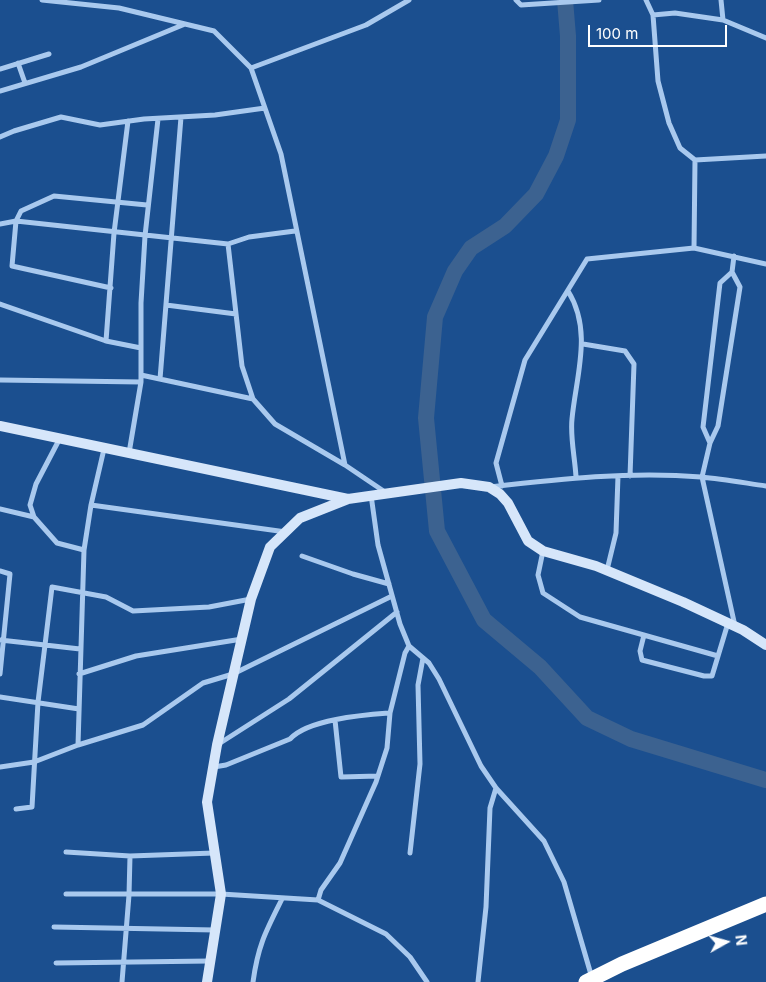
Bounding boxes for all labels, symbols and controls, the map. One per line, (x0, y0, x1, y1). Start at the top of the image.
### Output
scale bar (591, 15, 730, 47)
text: 100 m (596, 24, 638, 43)
north arrow (701, 917, 751, 967)
text: N (732, 934, 750, 946)

